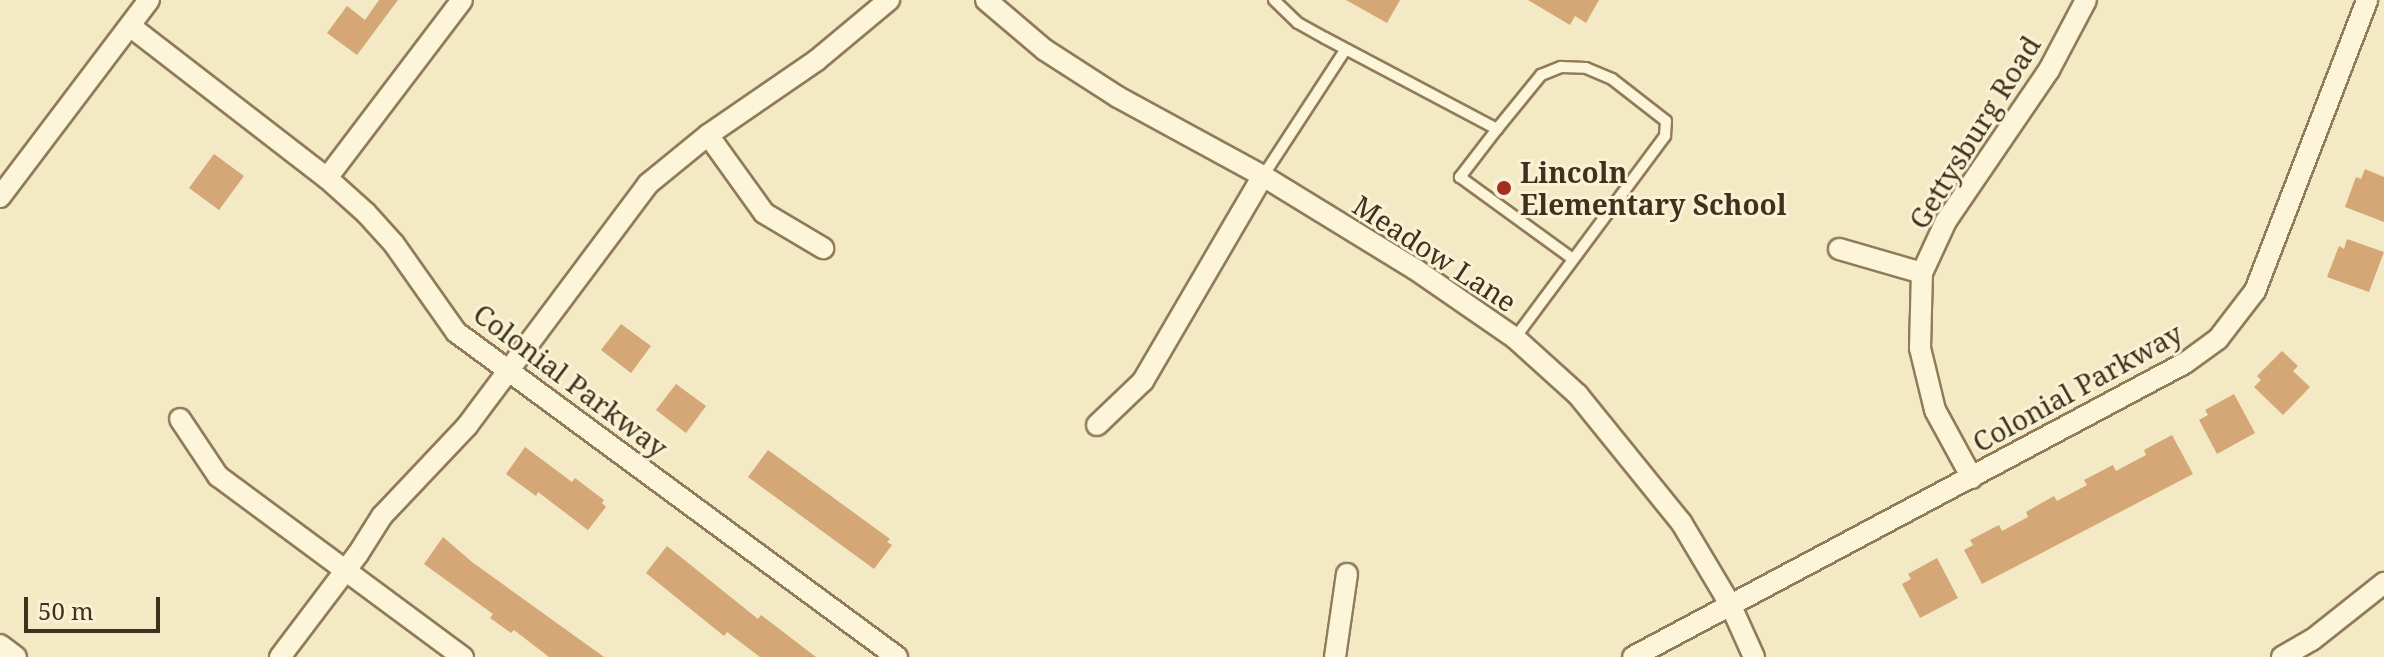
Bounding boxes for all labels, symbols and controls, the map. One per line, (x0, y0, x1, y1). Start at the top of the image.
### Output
street label: Gettysburg Road (1901, 29, 2047, 235)
place label: Lincoln Elementary School (1520, 155, 1787, 221)
marker: Lincoln Elementary School (1495, 179, 1513, 197)
street label: Meadow Lane (1347, 188, 1523, 318)
street label: Colonial Parkway (467, 296, 675, 464)
street label: Colonial Parkway (1966, 316, 2188, 458)
scale bar (28, 581, 164, 631)
text: 50 m (38, 594, 94, 627)

